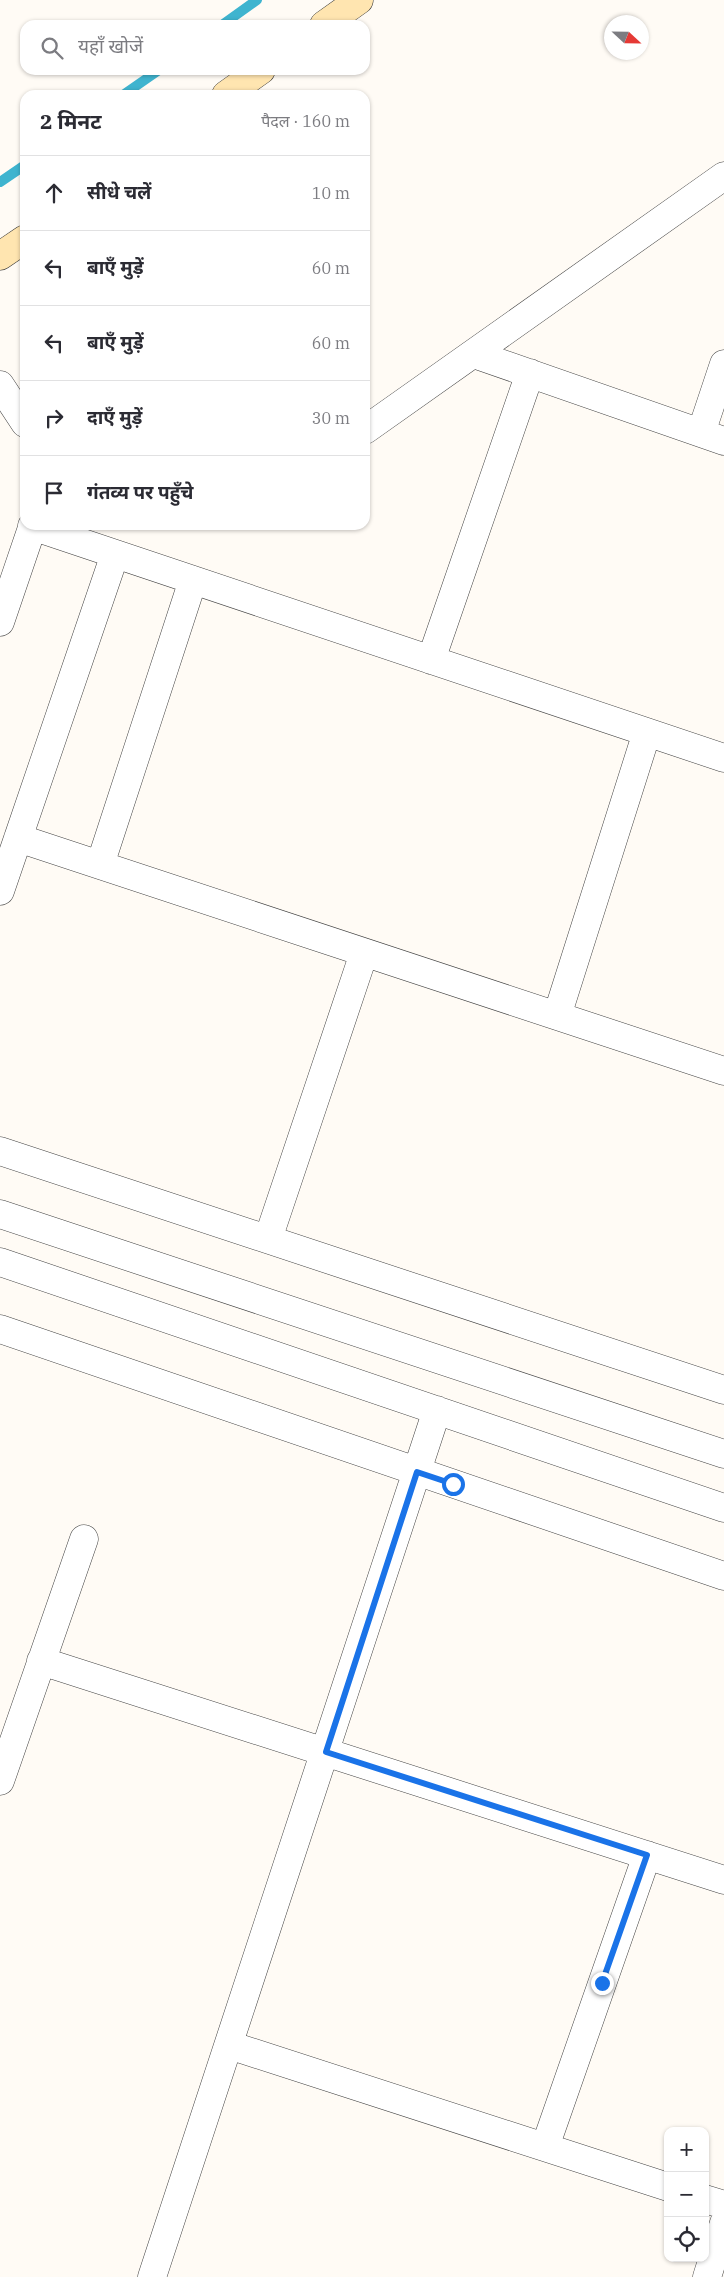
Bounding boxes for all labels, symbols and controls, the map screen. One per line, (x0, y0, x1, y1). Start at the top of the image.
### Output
north arrow (604, 15, 649, 60)
search box (20, 20, 370, 75)
icon: search (38, 34, 66, 62)
text: यहाँ खोजें (78, 34, 143, 58)
text: 2 मिनट (40, 107, 102, 135)
text: पैदल · 160 m (261, 111, 350, 131)
icon: ahead (40, 179, 68, 207)
text: सीधे चलें (87, 180, 151, 204)
text: 10 m (312, 183, 350, 203)
icon: left (40, 254, 68, 282)
text: बाएँ मुड़ें (87, 255, 144, 279)
text: 60 m (312, 258, 350, 278)
icon: left (40, 329, 68, 357)
text: बाएँ मुड़ें (87, 330, 144, 354)
text: 60 m (312, 333, 350, 353)
icon: right (40, 404, 68, 432)
text: दाएँ मुड़ें (87, 405, 142, 429)
text: 30 m (312, 408, 350, 428)
icon: arrive (40, 479, 68, 507)
text: गंतव्य पर पहुँचे (87, 480, 194, 504)
route start (442, 1473, 465, 1496)
route end (591, 1972, 614, 1995)
map controls (664, 2127, 709, 2262)
button: + (664, 2127, 709, 2172)
button: − (664, 2172, 709, 2217)
button: locate (664, 2217, 709, 2262)

